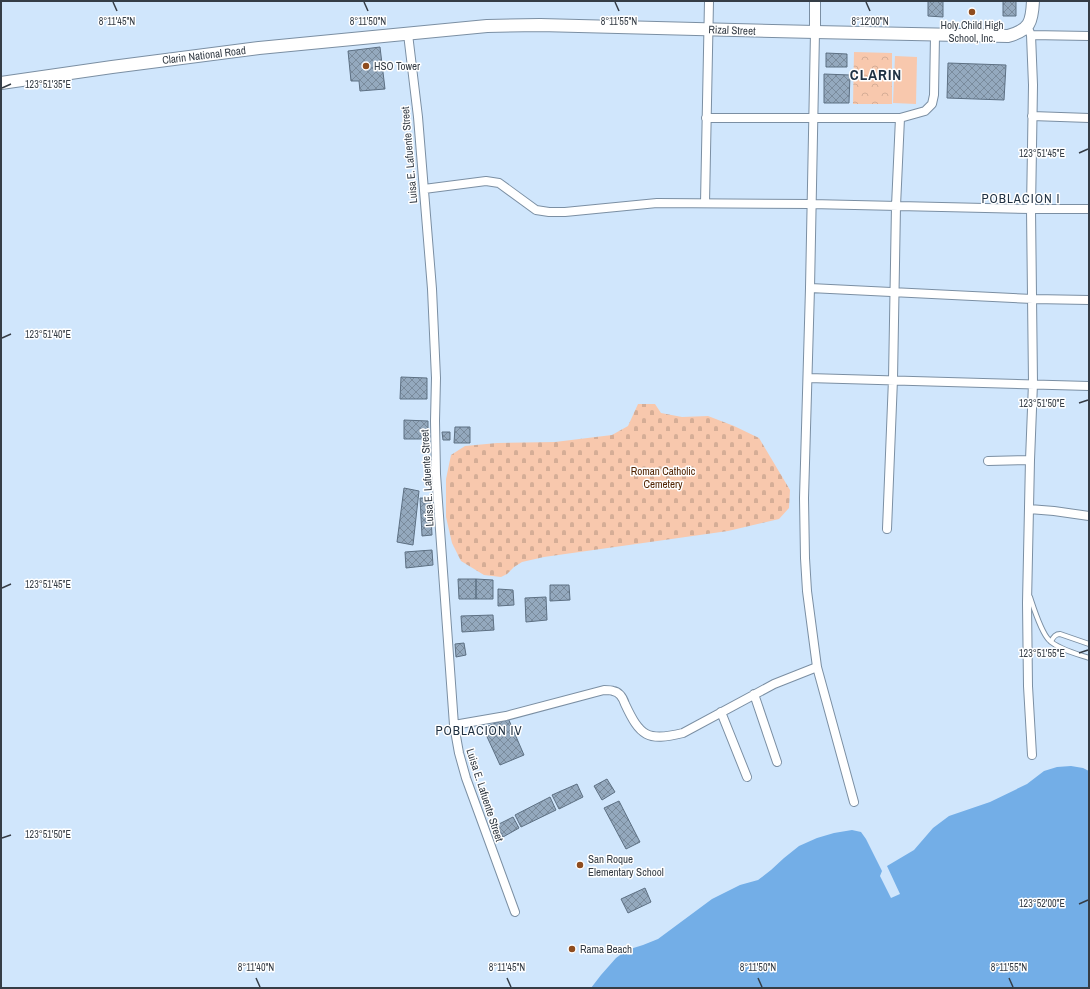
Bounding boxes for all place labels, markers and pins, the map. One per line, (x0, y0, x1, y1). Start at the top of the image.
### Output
marker: Holy Child High School, Inc. (967, 7, 977, 17)
place label: Holy Child High School, Inc. (940, 18, 1004, 45)
place label: HSO Tower (374, 59, 420, 73)
marker: HSO Tower (361, 61, 371, 71)
place label: San Roque Elementary School (588, 852, 664, 879)
marker: San Roque Elementary School (575, 860, 585, 870)
place label: Rama Beach (580, 942, 632, 956)
marker: Rama Beach (567, 944, 577, 954)

